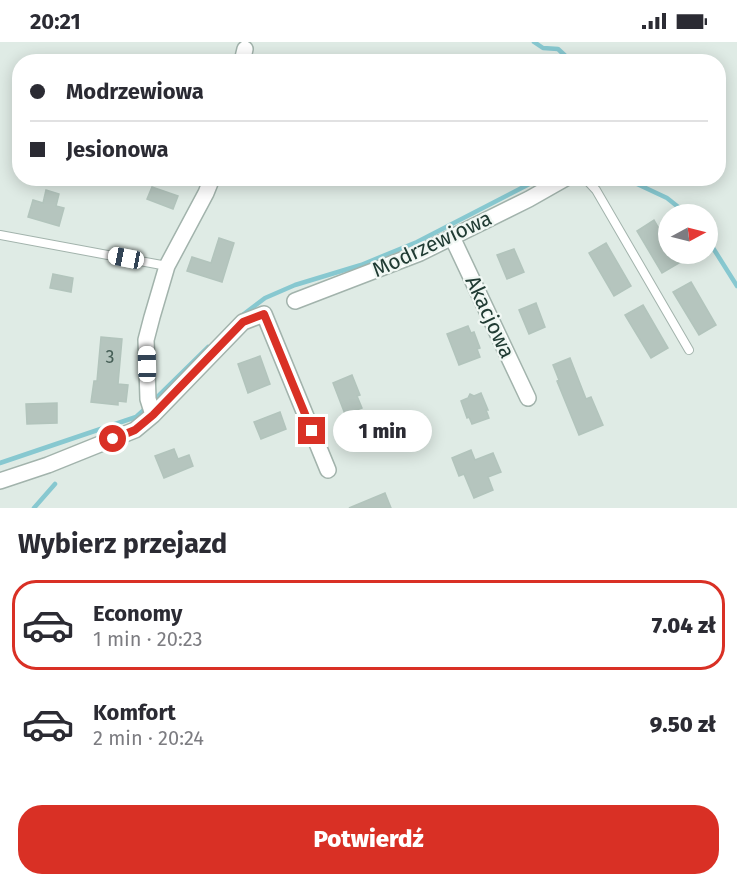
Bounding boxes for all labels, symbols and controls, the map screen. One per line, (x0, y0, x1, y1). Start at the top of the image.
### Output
text: 20:21 (30, 8, 81, 35)
text: Modrzewiowa (66, 78, 204, 105)
text: Jesionowa (66, 136, 169, 163)
north arrow (658, 204, 718, 264)
map controls (658, 204, 718, 264)
street label: Modrzewiowa (368, 205, 496, 283)
car (107, 246, 145, 270)
street label: Akacjowa (460, 271, 520, 363)
house number: 3 (106, 346, 114, 368)
car (138, 346, 156, 382)
callout: 1 min (333, 410, 432, 452)
route end (298, 417, 325, 444)
text: 1 min (359, 419, 406, 443)
route start (99, 425, 126, 452)
text: Wybierz przejazd (18, 528, 227, 560)
icon: car (21, 598, 75, 652)
text: Economy (93, 600, 182, 627)
text: 7.04 zł (652, 612, 716, 639)
text: 1 min · 20:23 (93, 627, 203, 651)
icon: car (21, 697, 75, 751)
text: Komfort (93, 699, 176, 726)
text: 9.50 zł (650, 711, 716, 738)
text: 2 min · 20:24 (93, 726, 204, 750)
button: Potwierdź (18, 805, 719, 874)

